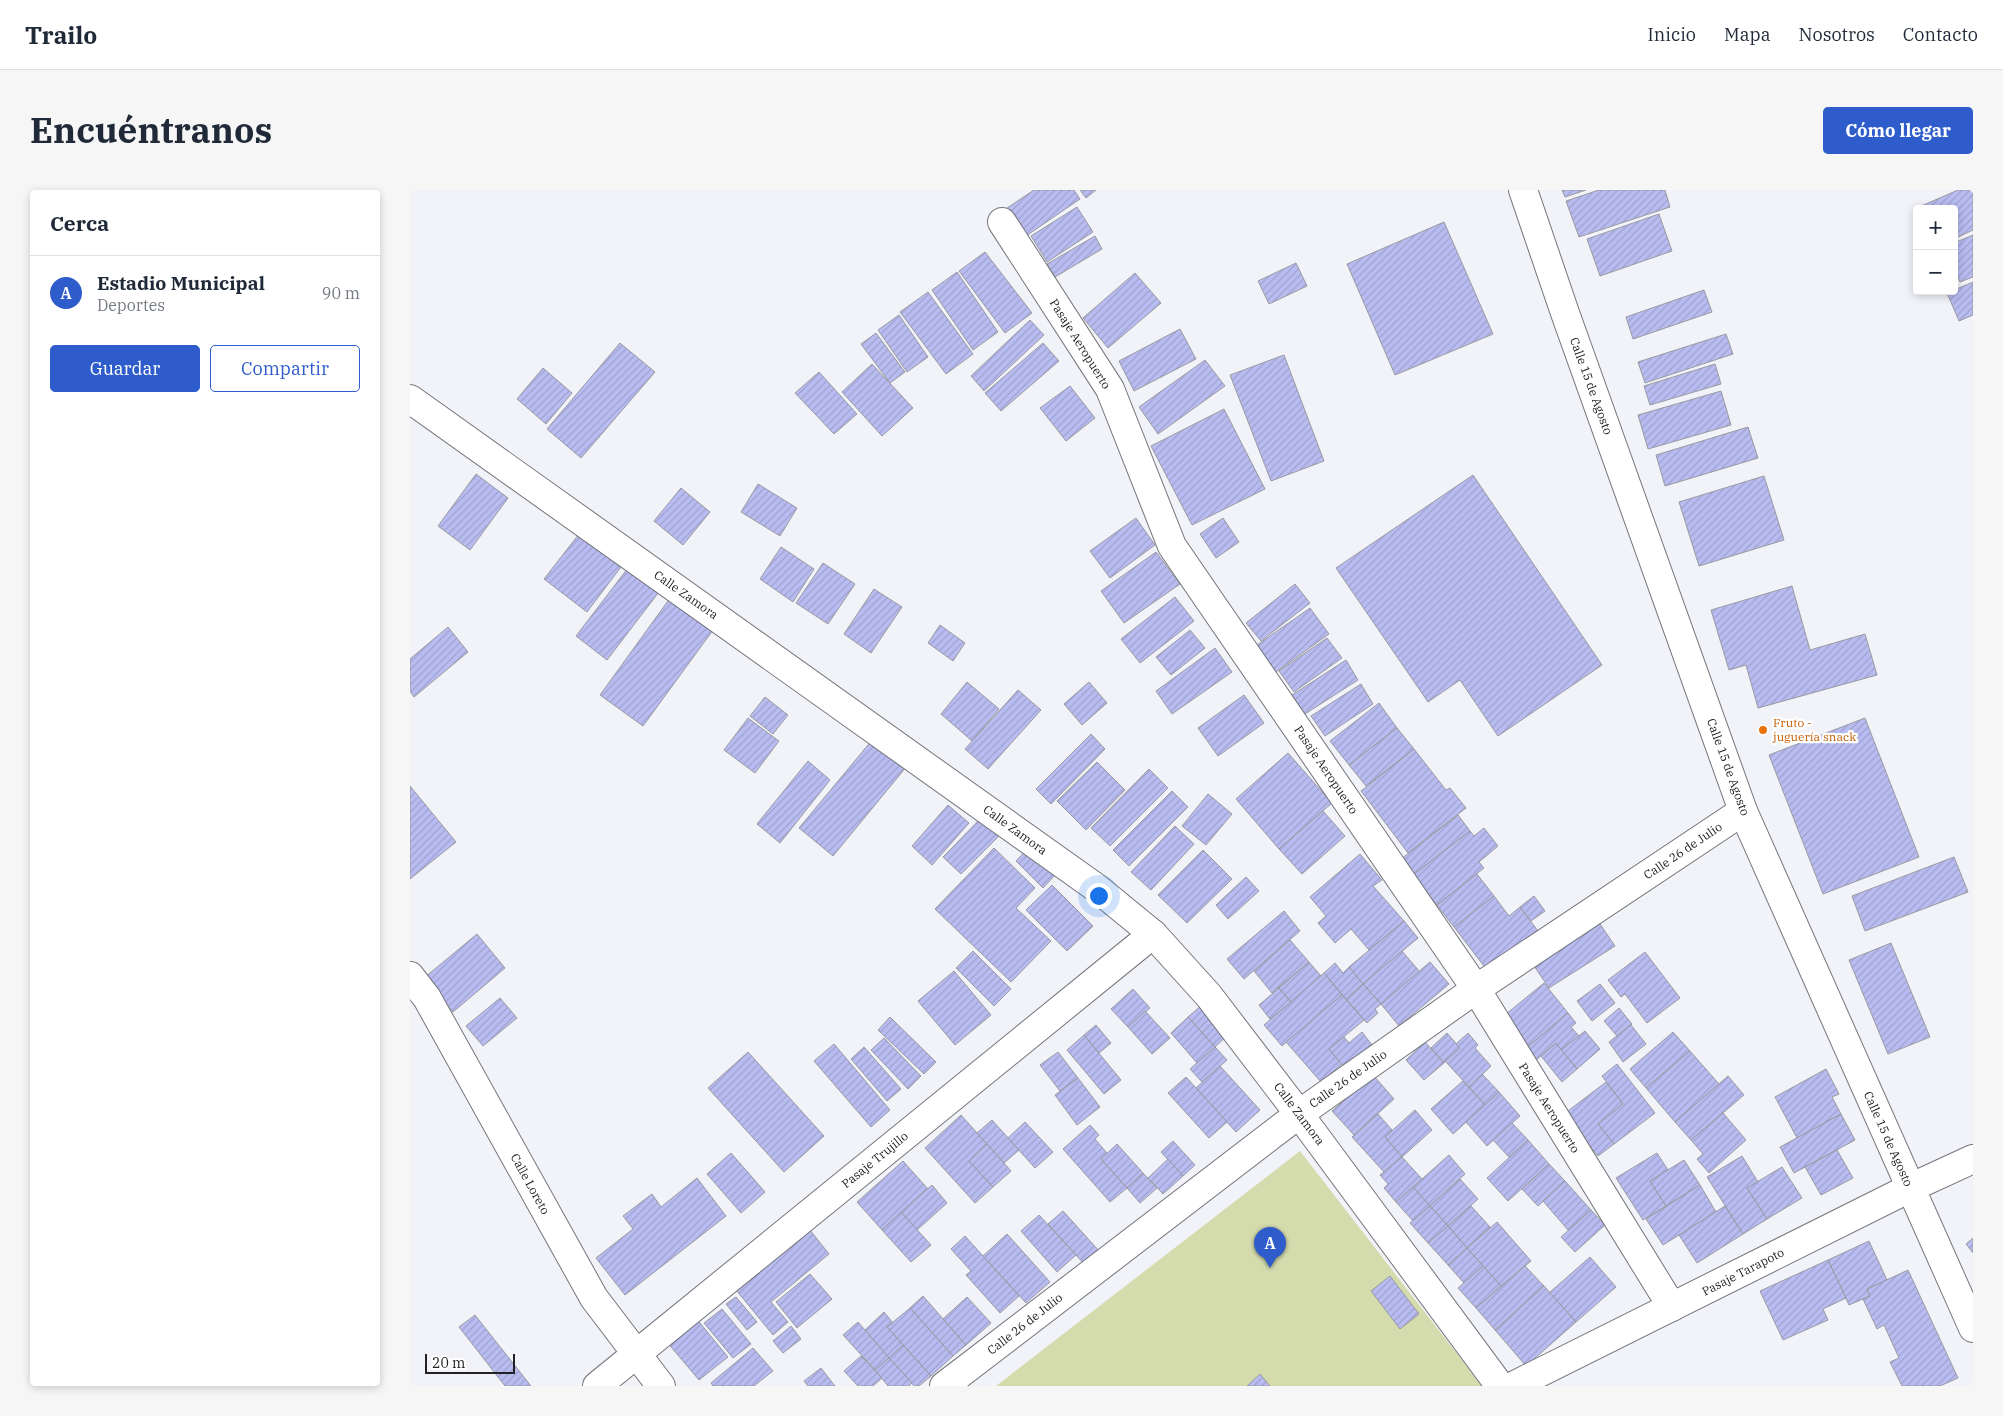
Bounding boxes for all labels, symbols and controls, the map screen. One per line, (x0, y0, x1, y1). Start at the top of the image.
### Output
text: Trailo (25, 19, 97, 51)
text: Inicio (1648, 23, 1696, 46)
text: Mapa (1724, 23, 1771, 46)
text: Nosotros (1799, 23, 1875, 46)
text: Contacto (1903, 23, 1978, 46)
text: Encuéntranos (30, 107, 272, 153)
button: Cómo llegar (1823, 107, 1973, 154)
map controls (1913, 205, 1958, 295)
button: + (1913, 205, 1958, 250)
text: Cerca (50, 209, 109, 237)
button: − (1913, 250, 1958, 295)
text: Estadio Municipal (97, 271, 265, 295)
text: A (60, 283, 72, 303)
text: 90 m (322, 283, 360, 303)
text: Deportes (97, 295, 165, 315)
street label: Pasaje Aeropuerto (1047, 296, 1114, 392)
street label: Calle 15 de Agosto (1567, 335, 1616, 437)
button: Guardar (50, 345, 200, 392)
button: Compartir (210, 345, 360, 392)
street label: Calle Zamora (651, 567, 722, 622)
place label: Fruto - juguería snack (1772, 715, 1856, 744)
street label: Calle 15 de Agosto (1704, 716, 1753, 818)
street label: Pasaje Aeropuerto (1291, 723, 1362, 817)
marker: Fruto - juguería snack (1757, 724, 1769, 736)
street label: Calle Zamora (981, 802, 1050, 858)
street label: Calle 26 de Julio (1641, 819, 1725, 882)
your location (1086, 883, 1112, 909)
street label: Calle 26 de Julio (1306, 1046, 1390, 1111)
street label: Pasaje Aeropuerto (1516, 1060, 1583, 1156)
street label: Calle Zamora (1271, 1079, 1328, 1148)
street label: Calle 15 de Agosto (1861, 1089, 1916, 1189)
street label: Pasaje Trujillo (838, 1128, 911, 1191)
street label: Calle Loreto (508, 1151, 553, 1217)
pin: A (1254, 1227, 1286, 1268)
street label: Pasaje Tarapoto (1699, 1244, 1787, 1299)
street label: Calle 26 de Julio (984, 1289, 1065, 1358)
scale bar (425, 1351, 515, 1374)
text: 20 m (432, 1354, 465, 1372)

